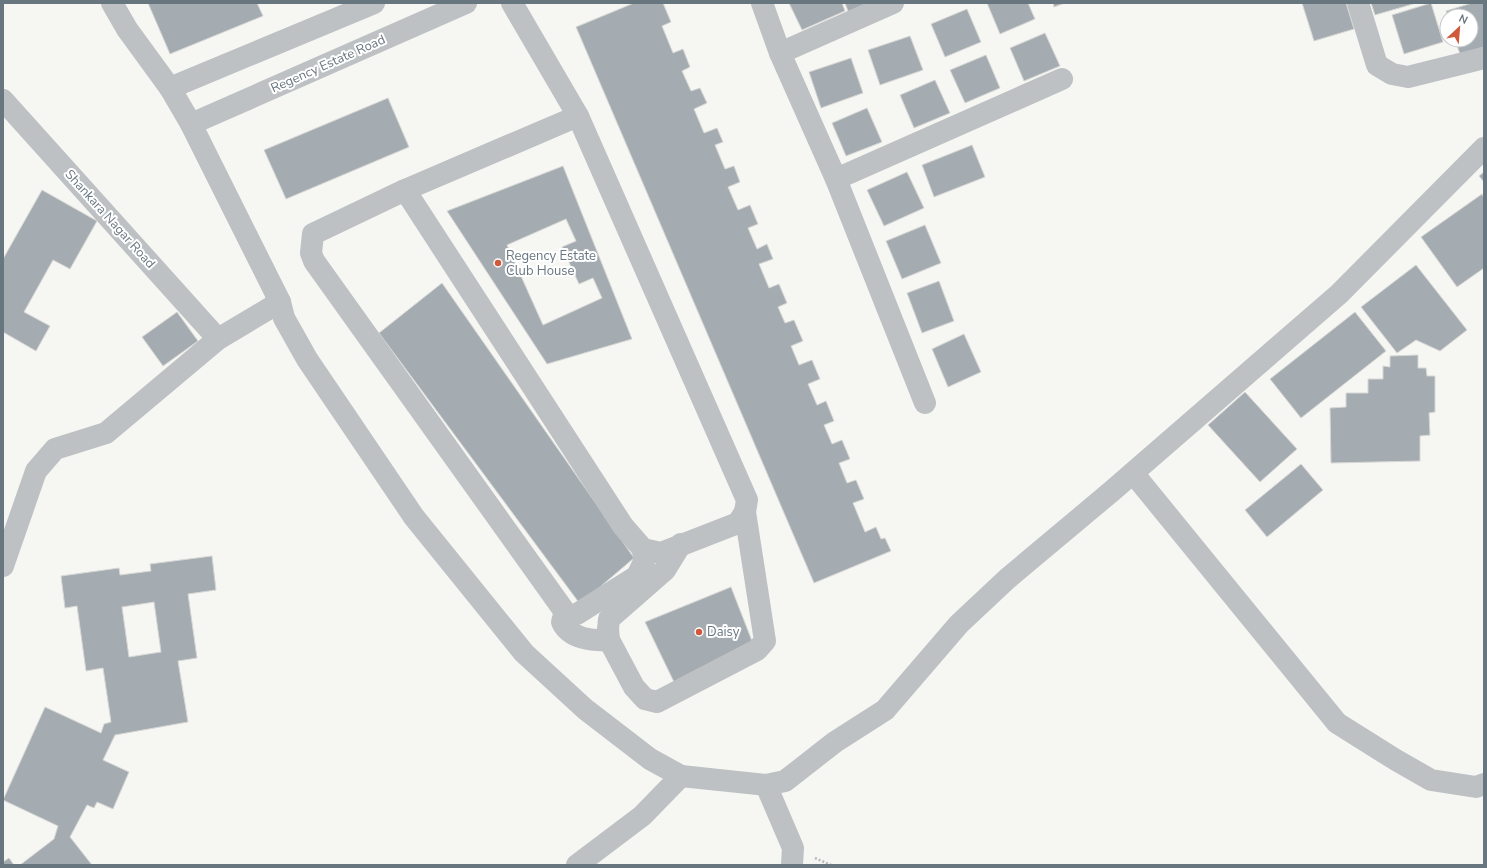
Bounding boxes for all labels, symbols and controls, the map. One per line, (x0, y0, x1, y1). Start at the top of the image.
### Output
north arrow (1439, 8, 1479, 48)
text: N (1456, 11, 1470, 28)
street label: Regency Estate Road (268, 31, 388, 97)
street label: Shankara Nagar Road (61, 166, 159, 272)
place label: Regency Estate Club House (506, 247, 596, 280)
marker: Regency Estate Club House (493, 258, 503, 268)
place label: Daisy (707, 623, 740, 641)
marker: Daisy (694, 627, 704, 637)

